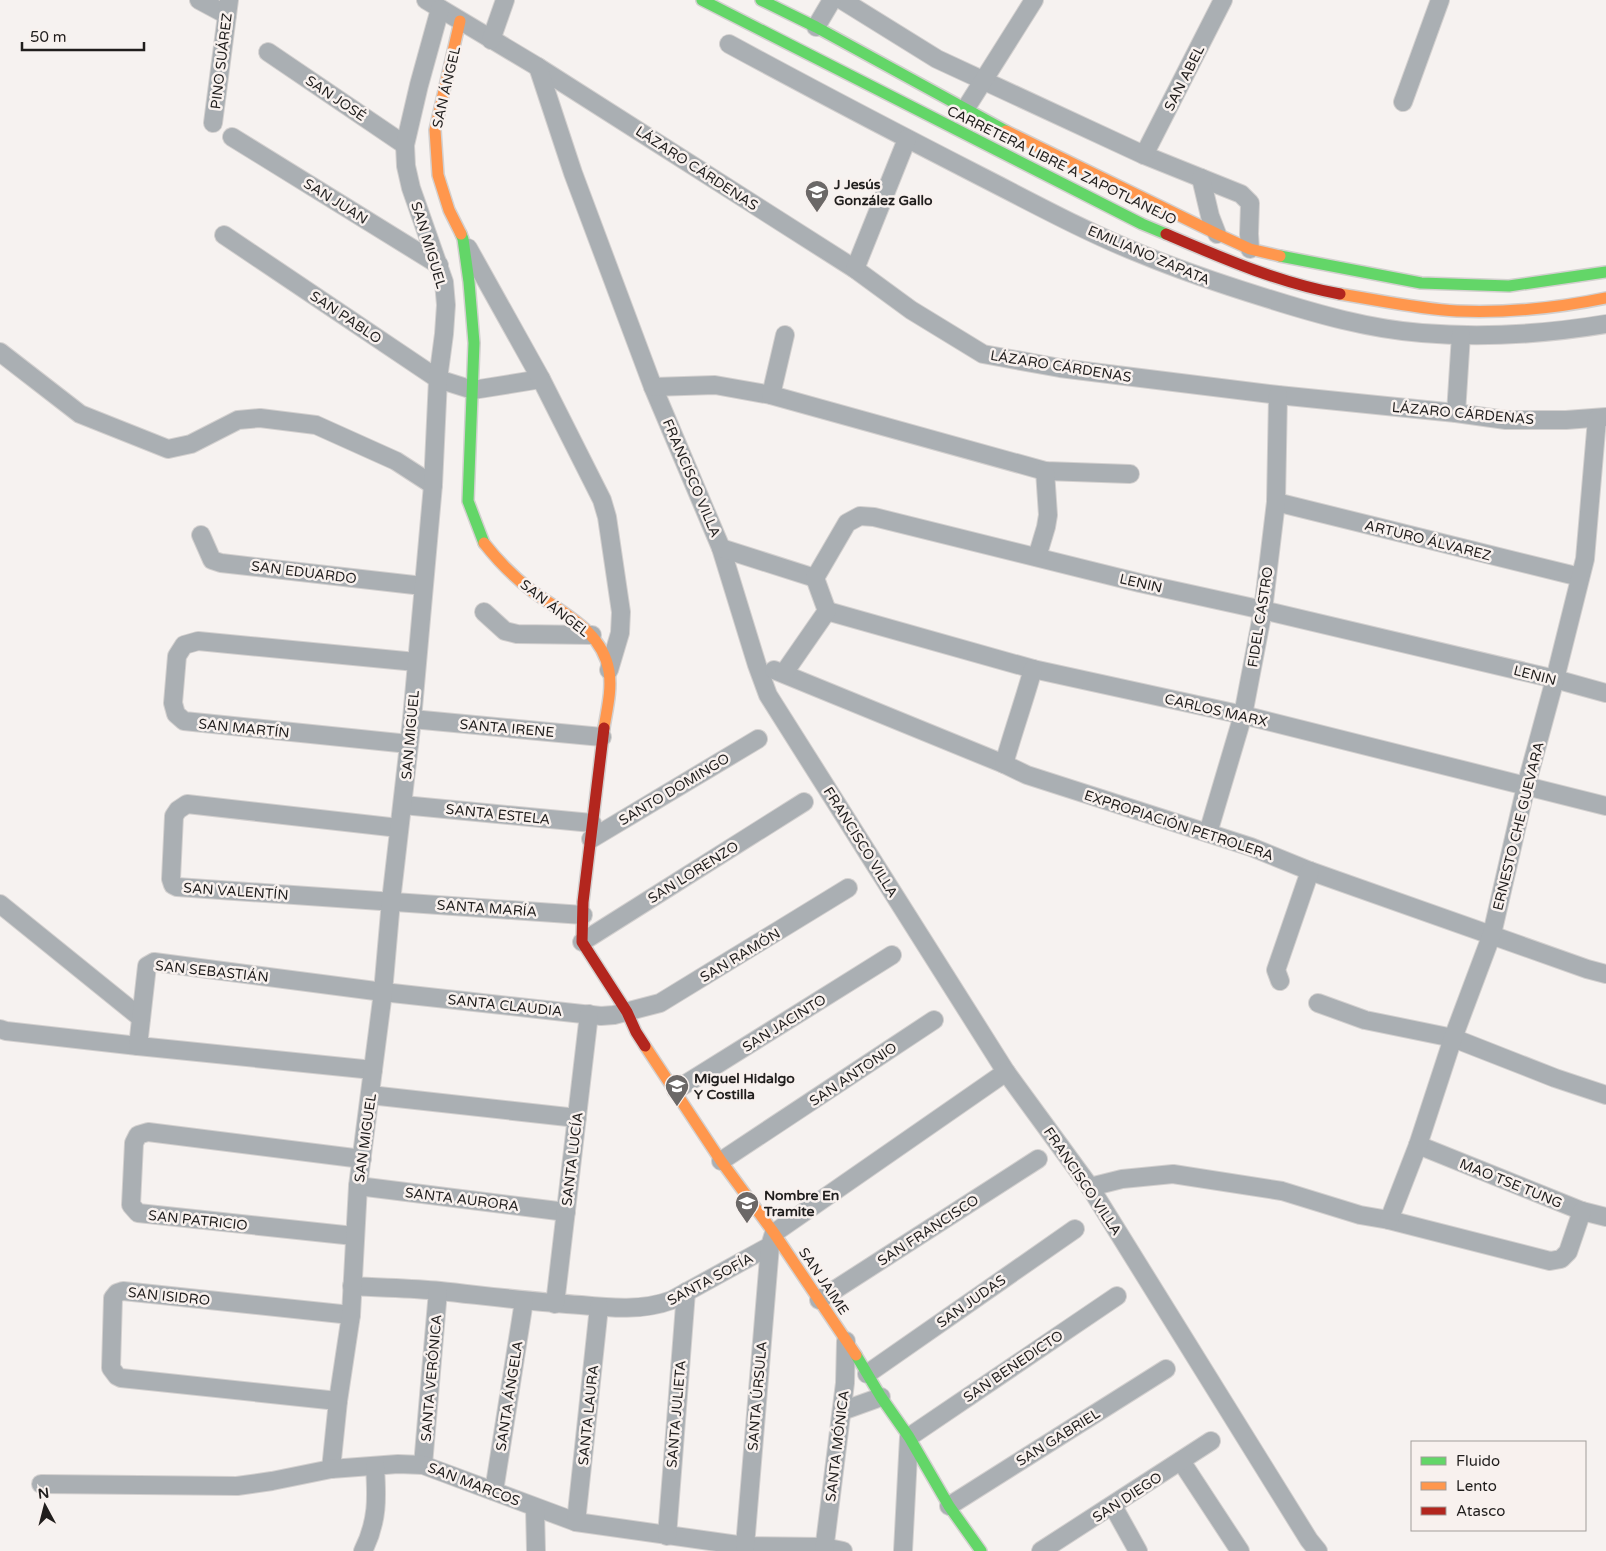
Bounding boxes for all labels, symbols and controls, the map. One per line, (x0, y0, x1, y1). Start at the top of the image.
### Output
street label: PINO SUÁREZ (207, 12, 236, 110)
scale bar (22, 20, 145, 52)
text: 50 m (30, 28, 67, 46)
street label: SAN ABEL (1161, 43, 1208, 114)
street label: SAN ÁNGEL (429, 45, 464, 130)
street label: SAN JOSÉ (302, 72, 369, 125)
street label: CARRETERA LIBRE A ZAPOTLANEJO (944, 102, 1179, 229)
street label: LÁZARO CÁRDENAS (632, 122, 761, 215)
street label: SAN JUAN (300, 175, 371, 228)
place label: J Jesús González Gallo (833, 176, 933, 209)
school or university icon: J Jesús González Gallo (804, 179, 830, 213)
street label: SAN MIGUEL (407, 200, 450, 291)
street label: EMILIANO ZAPATA (1085, 222, 1212, 289)
street label: SAN PABLO (307, 287, 385, 347)
street label: LÁZARO CÁRDENAS (989, 347, 1133, 386)
street label: LÁZARO CÁRDENAS (1391, 399, 1535, 428)
street label: FRANCISCO VILLA (659, 416, 724, 540)
street label: ARTURO ÁLVAREZ (1363, 517, 1493, 564)
street label: SAN EDUARDO (250, 558, 358, 587)
street label: FIDEL CASTRO (1244, 565, 1277, 669)
street label: LENIN (1118, 570, 1164, 597)
street label: SAN ÁNGEL (517, 576, 593, 641)
street label: LENIN (1512, 662, 1558, 689)
street label: SAN MIGUEL (398, 690, 423, 780)
street label: CARLOS MARX (1163, 690, 1269, 731)
street label: SAN MARTÍN (197, 715, 290, 742)
street label: SANTA IRENE (459, 716, 555, 741)
street label: ERNESTO CHE GUEVARA (1489, 740, 1548, 912)
street label: SANTO DOMINGO (616, 750, 733, 829)
street label: FRANCISCO VILLA (820, 784, 901, 901)
street label: EXPROPIACIÓN PETROLERA (1082, 787, 1276, 864)
street label: SANTA ESTELA (445, 801, 551, 828)
street label: SAN LORENZO (645, 838, 742, 907)
street label: SAN VALENTÍN (183, 879, 289, 904)
street label: SANTA MARÍA (436, 897, 538, 920)
street label: SAN RAMÓN (697, 925, 783, 986)
street label: SAN SEBASTIÁN (154, 957, 270, 986)
street label: SANTA CLAUDIA (447, 991, 563, 1020)
street label: SAN JACINTO (739, 991, 829, 1056)
street label: SAN ANTONIO (806, 1039, 900, 1110)
place label: Miguel Hidalgo Y Costilla (694, 1070, 795, 1103)
school or university icon: Miguel Hidalgo Y Costilla (664, 1073, 690, 1107)
street label: SAN MIGUEL (351, 1092, 380, 1184)
street label: SANTA LUCÍA (558, 1111, 587, 1207)
street label: FRANCISCO VILLA (1040, 1124, 1125, 1239)
street label: MAO TSE TUNG (1457, 1155, 1565, 1212)
street label: SANTA AURORA (404, 1184, 520, 1215)
place label: Nombre En Tramite (763, 1187, 839, 1220)
school or university icon: Nombre En Tramite (734, 1190, 760, 1224)
street label: SAN FRANCISCO (874, 1191, 982, 1269)
street label: SAN PATRICIO (147, 1207, 249, 1234)
street label: SAN JAIME (795, 1244, 852, 1318)
street label: SANTA SOFÍA (664, 1250, 756, 1309)
street label: SAN JUDAS (933, 1271, 1009, 1331)
street label: SAN ISIDRO (127, 1284, 211, 1309)
street label: SANTA VERÓNICA (417, 1314, 446, 1442)
street label: SAN BENEDICTO (960, 1327, 1066, 1406)
street label: SANTA ÁNGELA (492, 1340, 527, 1452)
street label: SANTA ÚRSULA (744, 1340, 771, 1452)
street label: SANTA JULIETA (663, 1359, 690, 1469)
street label: SANTA LAURA (575, 1364, 602, 1466)
street label: SANTA MÓNICA (822, 1389, 853, 1503)
street label: SAN GABRIEL (1013, 1405, 1103, 1470)
legend (1411, 1441, 1586, 1531)
text: Fluido (1456, 1452, 1500, 1470)
street label: SAN MARCOS (425, 1459, 523, 1510)
street label: SAN DIEGO (1089, 1469, 1165, 1526)
text: Lento (1456, 1477, 1497, 1495)
north arrow (20, 1481, 70, 1531)
text: N (37, 1484, 50, 1503)
text: Atasco (1456, 1502, 1505, 1520)

